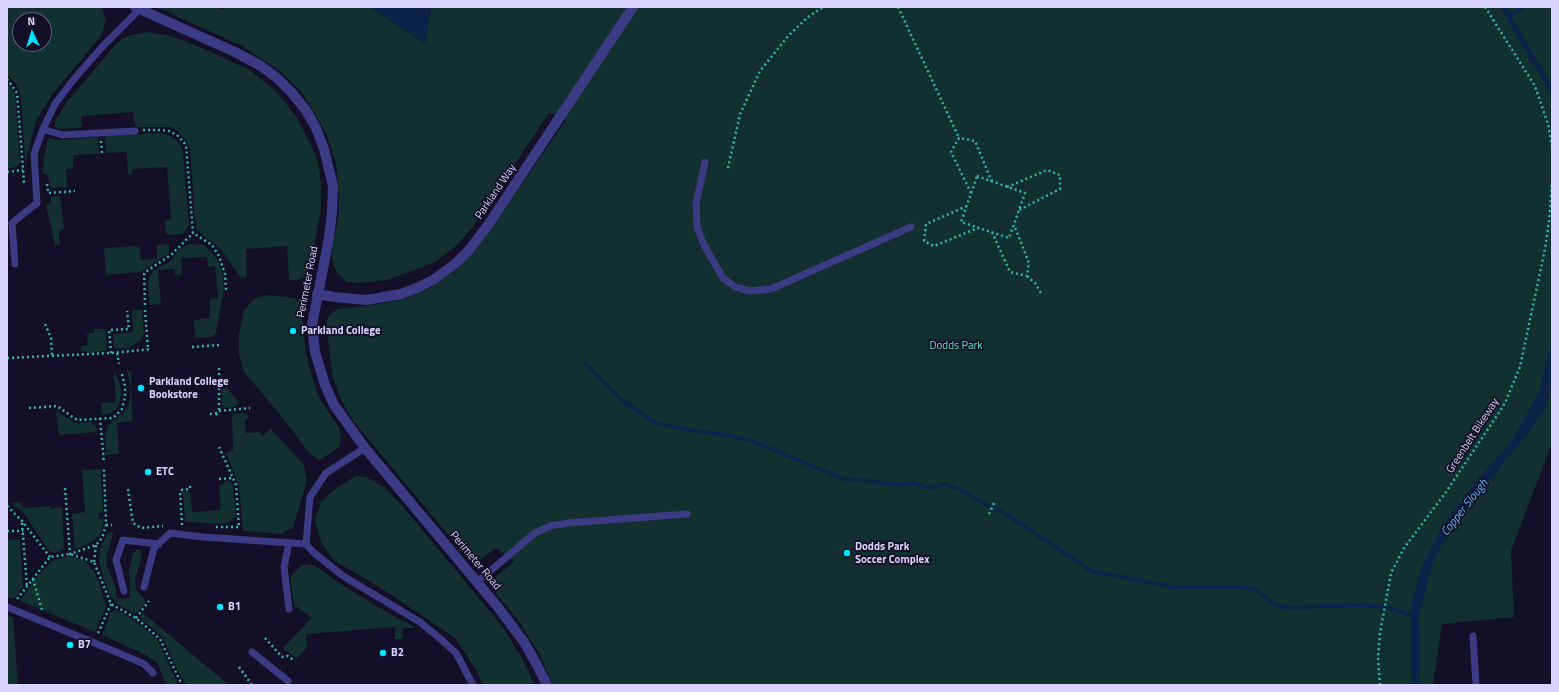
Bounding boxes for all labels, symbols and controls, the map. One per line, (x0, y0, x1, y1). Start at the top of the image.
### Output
north arrow (12, 12, 52, 52)
text: N (27, 13, 36, 29)
street label: Parkland Way (473, 162, 519, 222)
street label: Perimeter Road (295, 245, 321, 319)
place label: Parkland College (301, 324, 381, 338)
marker: Parkland College (288, 326, 298, 336)
park label: Dodds Park (929, 339, 983, 353)
place label: Parkland College Bookstore (149, 375, 229, 401)
marker: Parkland College Bookstore (136, 383, 146, 393)
street label: Greenbelt Bikeway (1444, 396, 1502, 476)
place label: ETC (156, 465, 174, 479)
marker: ETC (143, 467, 153, 477)
water label: Copper Slough (1438, 477, 1492, 539)
street label: Perimeter Road (447, 529, 503, 593)
place label: Dodds Park Soccer Complex (855, 540, 929, 566)
marker: Dodds Park Soccer Complex (842, 548, 852, 558)
place label: B1 (228, 600, 241, 614)
marker: B1 (215, 602, 225, 612)
place label: B7 (78, 638, 91, 652)
marker: B7 (65, 640, 75, 650)
place label: B2 (391, 646, 404, 660)
marker: B2 (378, 648, 388, 658)

